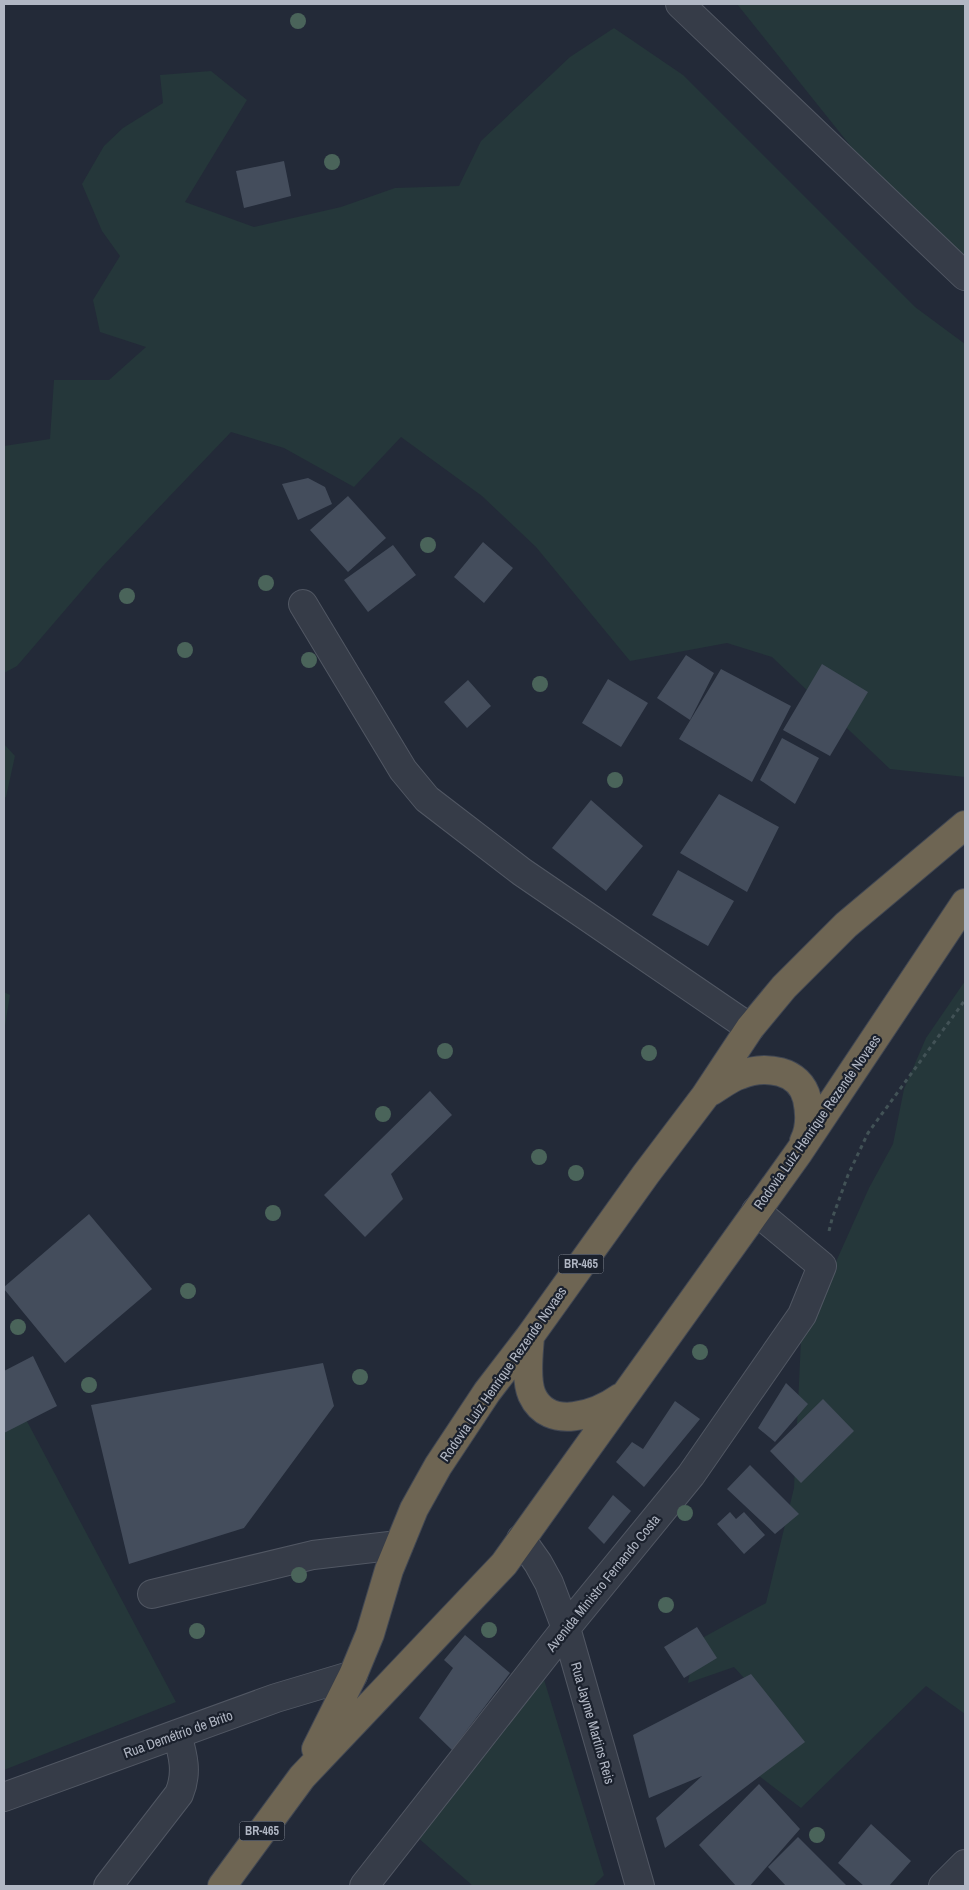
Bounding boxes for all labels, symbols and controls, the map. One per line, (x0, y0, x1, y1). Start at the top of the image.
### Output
street label: Rodovia Luiz Henrique Rezende Novaes (750, 1031, 885, 1213)
road number: BR-465 (558, 1254, 604, 1274)
street label: Rodovia Luiz Henrique Rezende Novaes (436, 1283, 571, 1465)
street label: Avenida Ministro Fernando Costa (541, 1510, 664, 1656)
street label: Rua Jayme Martins Reis (567, 1660, 619, 1786)
street label: Rua Demétrio de Brito (121, 1706, 235, 1762)
road number: BR-465 (240, 1822, 284, 1840)

